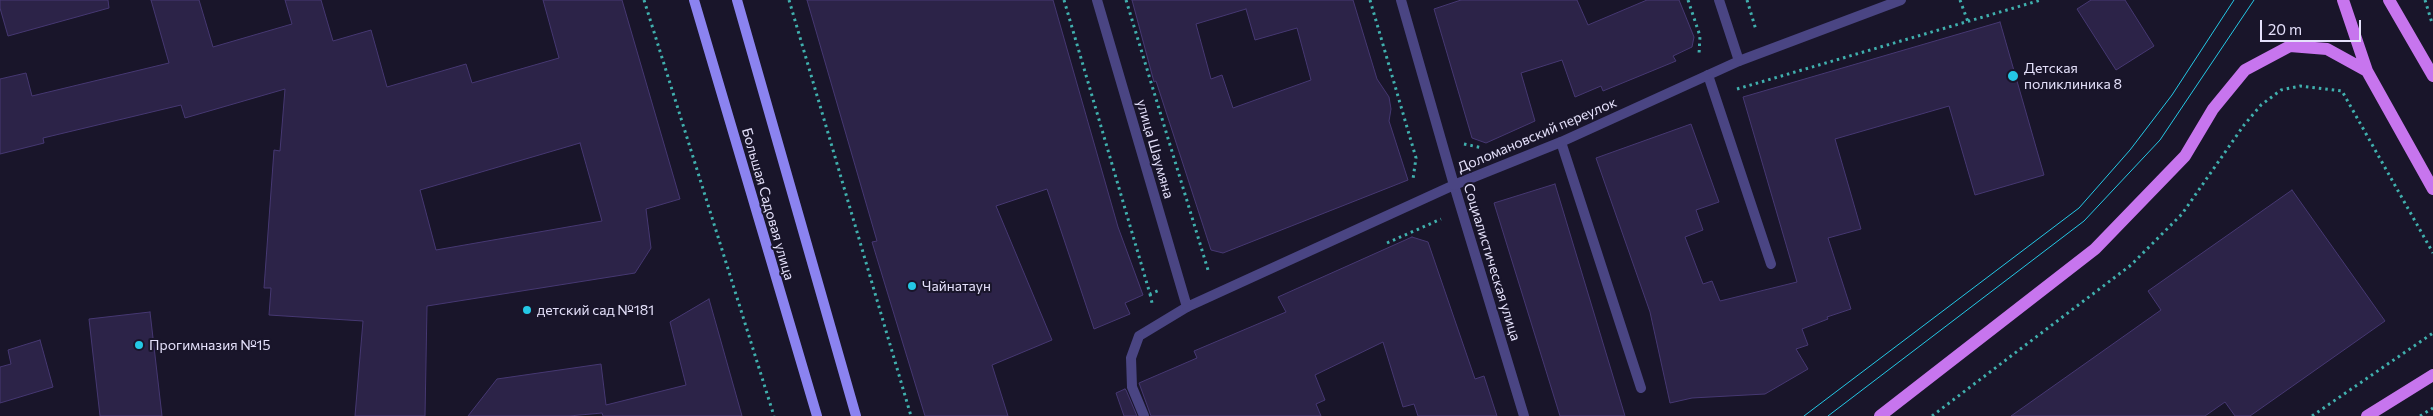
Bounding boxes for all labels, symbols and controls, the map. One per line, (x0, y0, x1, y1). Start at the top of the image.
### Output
scale bar (2263, 10, 2364, 42)
text: 20 m (2268, 20, 2302, 38)
place label: Детская поликлиника 8 (2024, 60, 2122, 92)
marker: Детская поликлиника 8 (2006, 69, 2020, 83)
street label: Доломановский переулок (1455, 94, 1619, 176)
street label: улица Шаумяна (1133, 97, 1177, 201)
street label: Большая Садовая улица (738, 126, 798, 282)
street label: Социалистическая улица (1460, 181, 1524, 343)
place label: Чайнатаун (922, 278, 991, 294)
marker: Чайнатаун (906, 280, 918, 292)
place label: детский сад №181 (537, 302, 654, 318)
marker: детский сад №181 (521, 304, 533, 316)
place label: Прогимназия №15 (149, 337, 271, 353)
marker: Прогимназия №15 (133, 339, 145, 351)

